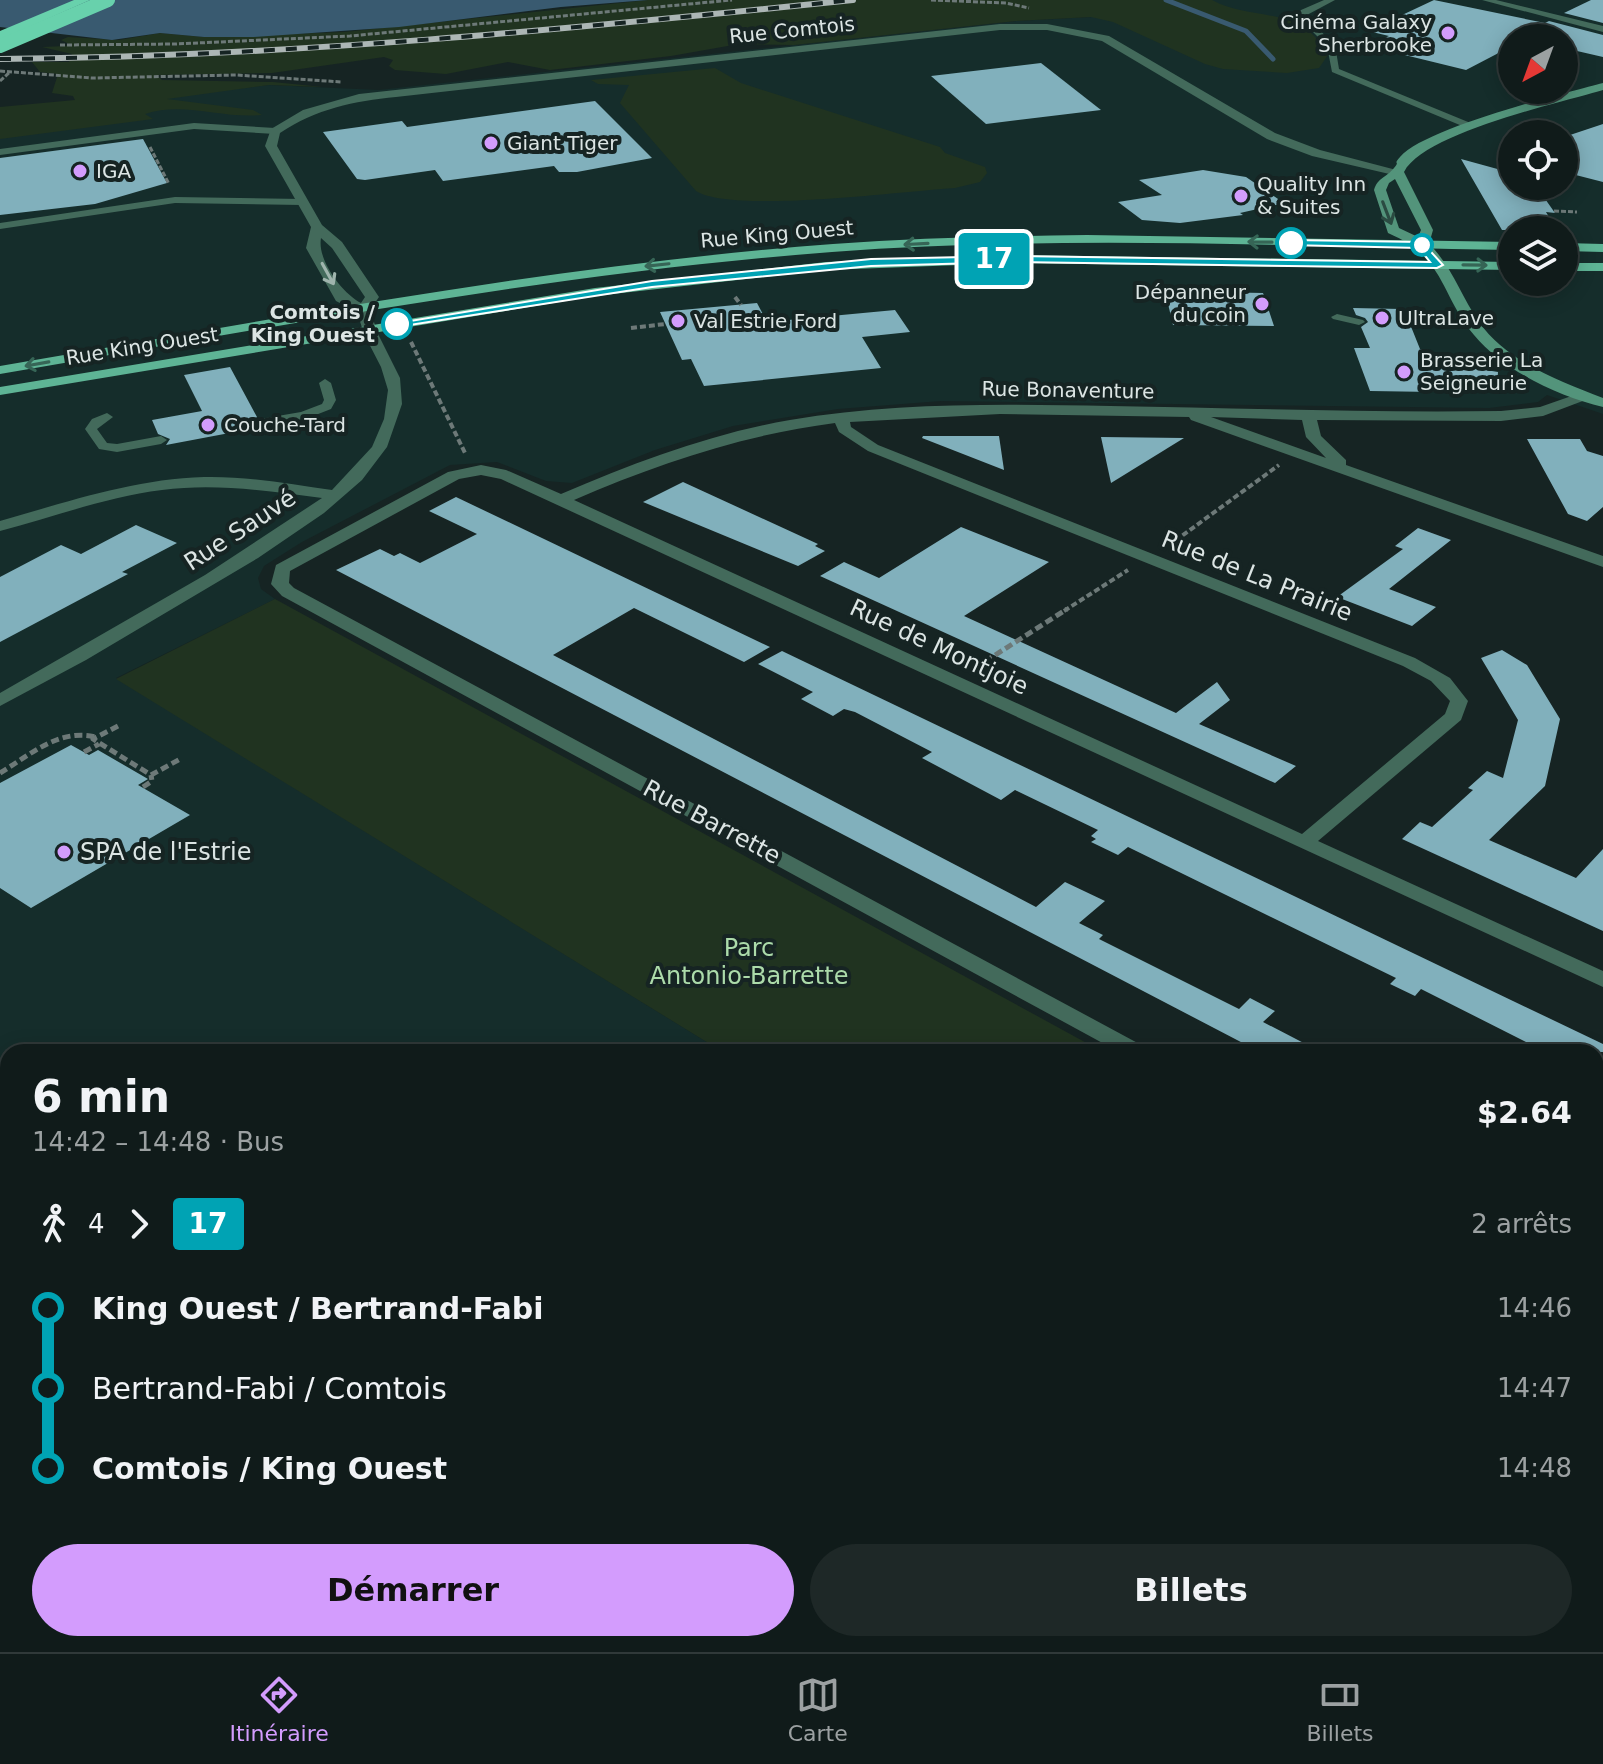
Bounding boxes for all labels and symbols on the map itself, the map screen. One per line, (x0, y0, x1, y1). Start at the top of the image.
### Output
place label: Cinéma Galaxy Sherbrooke (1280, 10, 1432, 57)
street label: Rue Comtois (728, 11, 856, 49)
marker: Cinéma Galaxy Sherbrooke (1439, 24, 1457, 42)
north arrow (1498, 24, 1578, 104)
place label: Giant Tiger (507, 131, 618, 155)
marker: Giant Tiger (482, 134, 500, 152)
place label: IGA (96, 159, 131, 183)
marker: IGA (71, 162, 89, 180)
place label: Quality Inn & Suites (1257, 172, 1366, 219)
marker: Quality Inn & Suites (1232, 187, 1250, 205)
one-way arrow (1381, 200, 1395, 225)
street label: Rue King Ouest (699, 215, 855, 253)
unlabelled marker (1276, 228, 1306, 258)
line badge: 17 (958, 233, 1030, 285)
one-way arrow (1247, 234, 1274, 250)
unlabelled marker (1411, 234, 1433, 256)
one-way arrow (903, 236, 930, 251)
one-way arrow (644, 257, 671, 272)
one-way arrow (1461, 258, 1488, 273)
one-way arrow (321, 262, 336, 286)
place label: Dépanneur du coin (1135, 280, 1247, 327)
marker: Dépanneur du coin (1253, 295, 1271, 313)
place label: Comtois / King Ouest (251, 300, 376, 347)
place label: UltraLave (1398, 306, 1494, 330)
marker: Comtois / King Ouest (382, 309, 412, 339)
place label: Val Estrie Ford (694, 309, 837, 333)
marker: UltraLave (1373, 309, 1391, 327)
marker: Val Estrie Ford (669, 312, 687, 330)
street label: Rue King Ouest (64, 322, 220, 370)
place label: Brasserie La Seigneurie (1420, 348, 1543, 395)
one-way arrow (25, 357, 51, 372)
marker: Brasserie La Seigneurie (1395, 363, 1413, 381)
street label: Rue Bonaventure (981, 376, 1155, 404)
place label: Couche-Tard (224, 413, 346, 437)
marker: Couche-Tard (199, 416, 217, 434)
street label: Rue Sauvé (179, 484, 301, 576)
street label: Rue de La Prairie (1158, 525, 1356, 627)
street label: Rue de Montjoie (845, 593, 1033, 701)
street label: Rue Barrette (639, 774, 785, 870)
place label: SPA de l'Estrie (80, 838, 252, 866)
marker: SPA de l'Estrie (55, 843, 73, 861)
park label: Parc Antonio-Barrette (650, 934, 848, 990)

